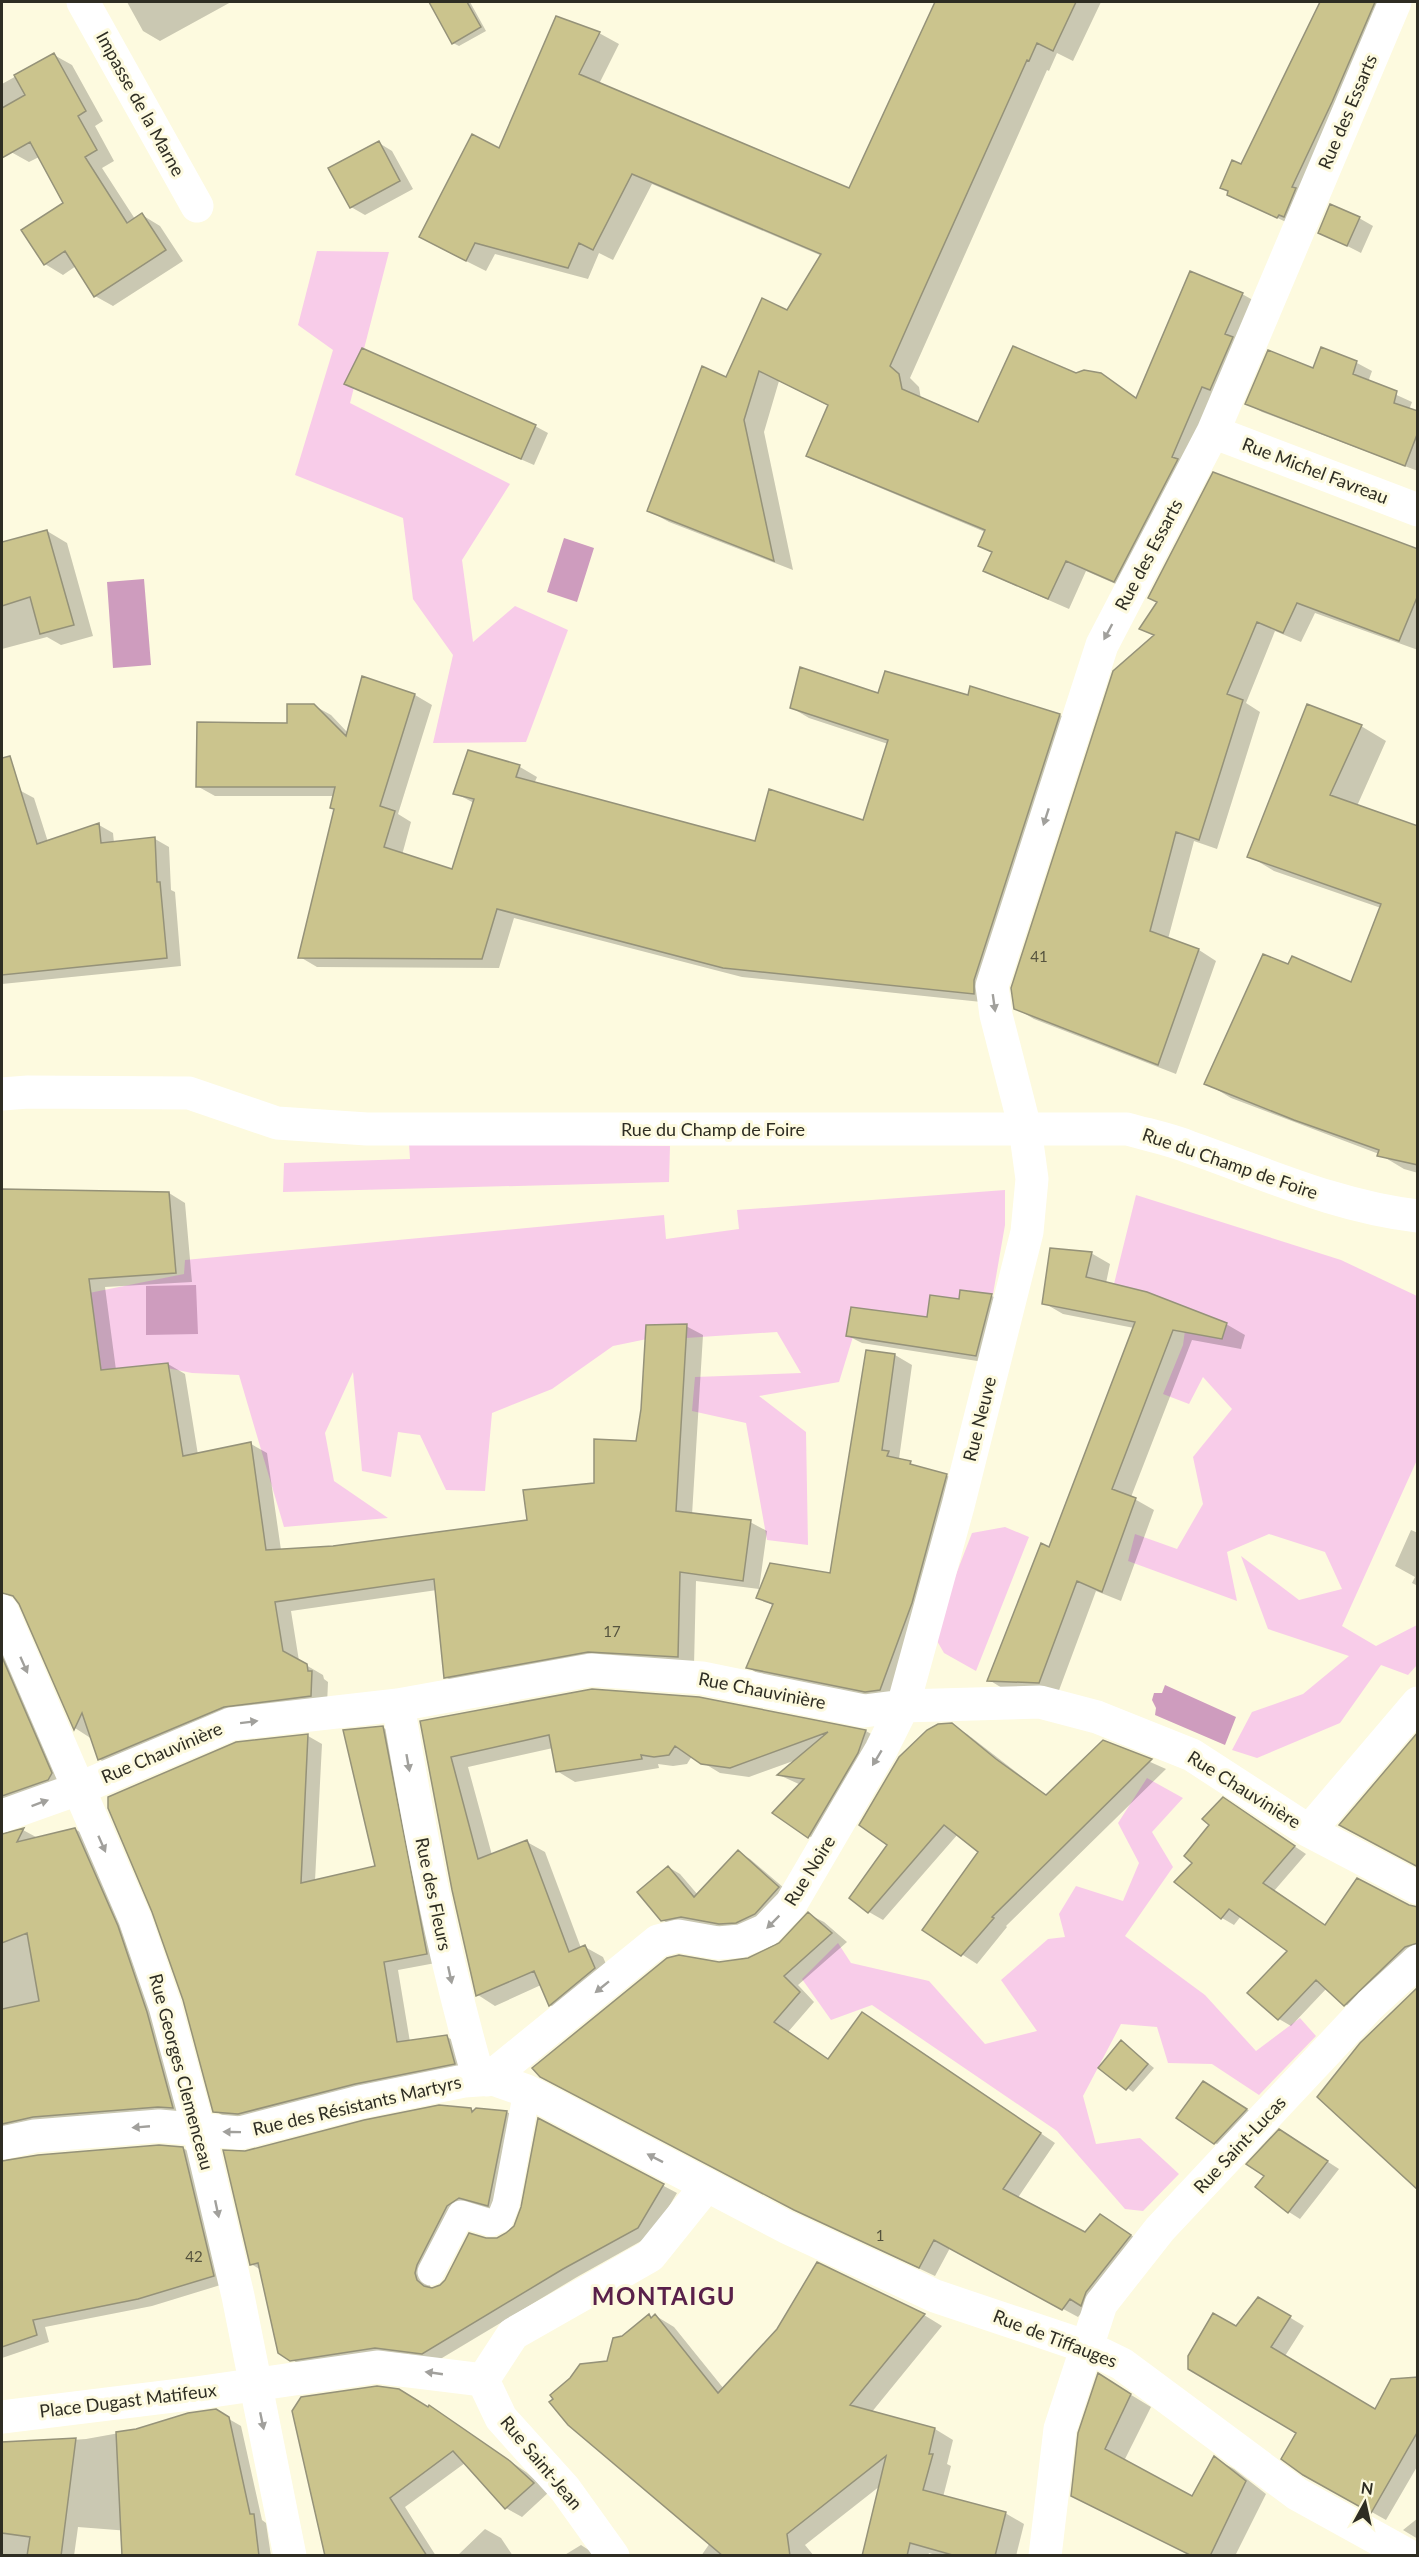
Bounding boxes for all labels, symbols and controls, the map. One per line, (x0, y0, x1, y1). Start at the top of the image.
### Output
street label: Impasse de la Marne (92, 27, 190, 180)
street label: Rue des Essarts (1313, 51, 1381, 172)
street label: Rue Michel Favreau (1239, 432, 1391, 508)
street label: Rue des Essarts (1110, 495, 1187, 614)
one-way arrow (1103, 624, 1113, 641)
one-way arrow (1041, 808, 1050, 826)
house number: 41 (1030, 947, 1048, 965)
one-way arrow (990, 994, 999, 1013)
street label: Rue du Champ de Foire (621, 1118, 805, 1140)
street label: Rue du Champ de Foire (1140, 1123, 1321, 1203)
street label: Rue Neuve (958, 1374, 1000, 1463)
house number: 17 (603, 1622, 621, 1640)
one-way arrow (19, 1657, 29, 1675)
street label: Rue Chauvinière (697, 1667, 828, 1713)
street label: Rue Chauvinière (98, 1717, 225, 1787)
one-way arrow (240, 1717, 259, 1727)
street label: Rue Chauvinière (1184, 1746, 1305, 1833)
one-way arrow (871, 1750, 882, 1766)
one-way arrow (404, 1754, 413, 1773)
one-way arrow (31, 1797, 49, 1807)
street label: Rue Noire (779, 1831, 839, 1910)
one-way arrow (98, 1835, 107, 1853)
street label: Rue des Fleurs (411, 1835, 457, 1953)
one-way arrow (767, 1915, 781, 1929)
one-way arrow (446, 1965, 455, 1984)
street label: Rue Georges Clemenceau (145, 1971, 219, 2172)
one-way arrow (594, 1980, 609, 1992)
street label: Rue des Résistants Martyrs (250, 2070, 463, 2140)
street label: Rue Saint-Lucas (1189, 2091, 1290, 2198)
one-way arrow (131, 2123, 150, 2132)
one-way arrow (223, 2128, 242, 2137)
one-way arrow (646, 2153, 663, 2163)
one-way arrow (213, 2200, 222, 2219)
house number: 1 (876, 2226, 884, 2244)
house number: 42 (185, 2247, 203, 2265)
district label: MONTAIGU (592, 2281, 736, 2310)
street label: Rue de Tiffauges (990, 2304, 1121, 2372)
one-way arrow (425, 2369, 444, 2378)
street label: Place Dugast Matifeux (38, 2378, 218, 2422)
one-way arrow (258, 2411, 267, 2430)
street label: Rue Saint-Jean (496, 2411, 587, 2514)
north arrow (1335, 2473, 1395, 2533)
text: N (1360, 2477, 1375, 2498)

